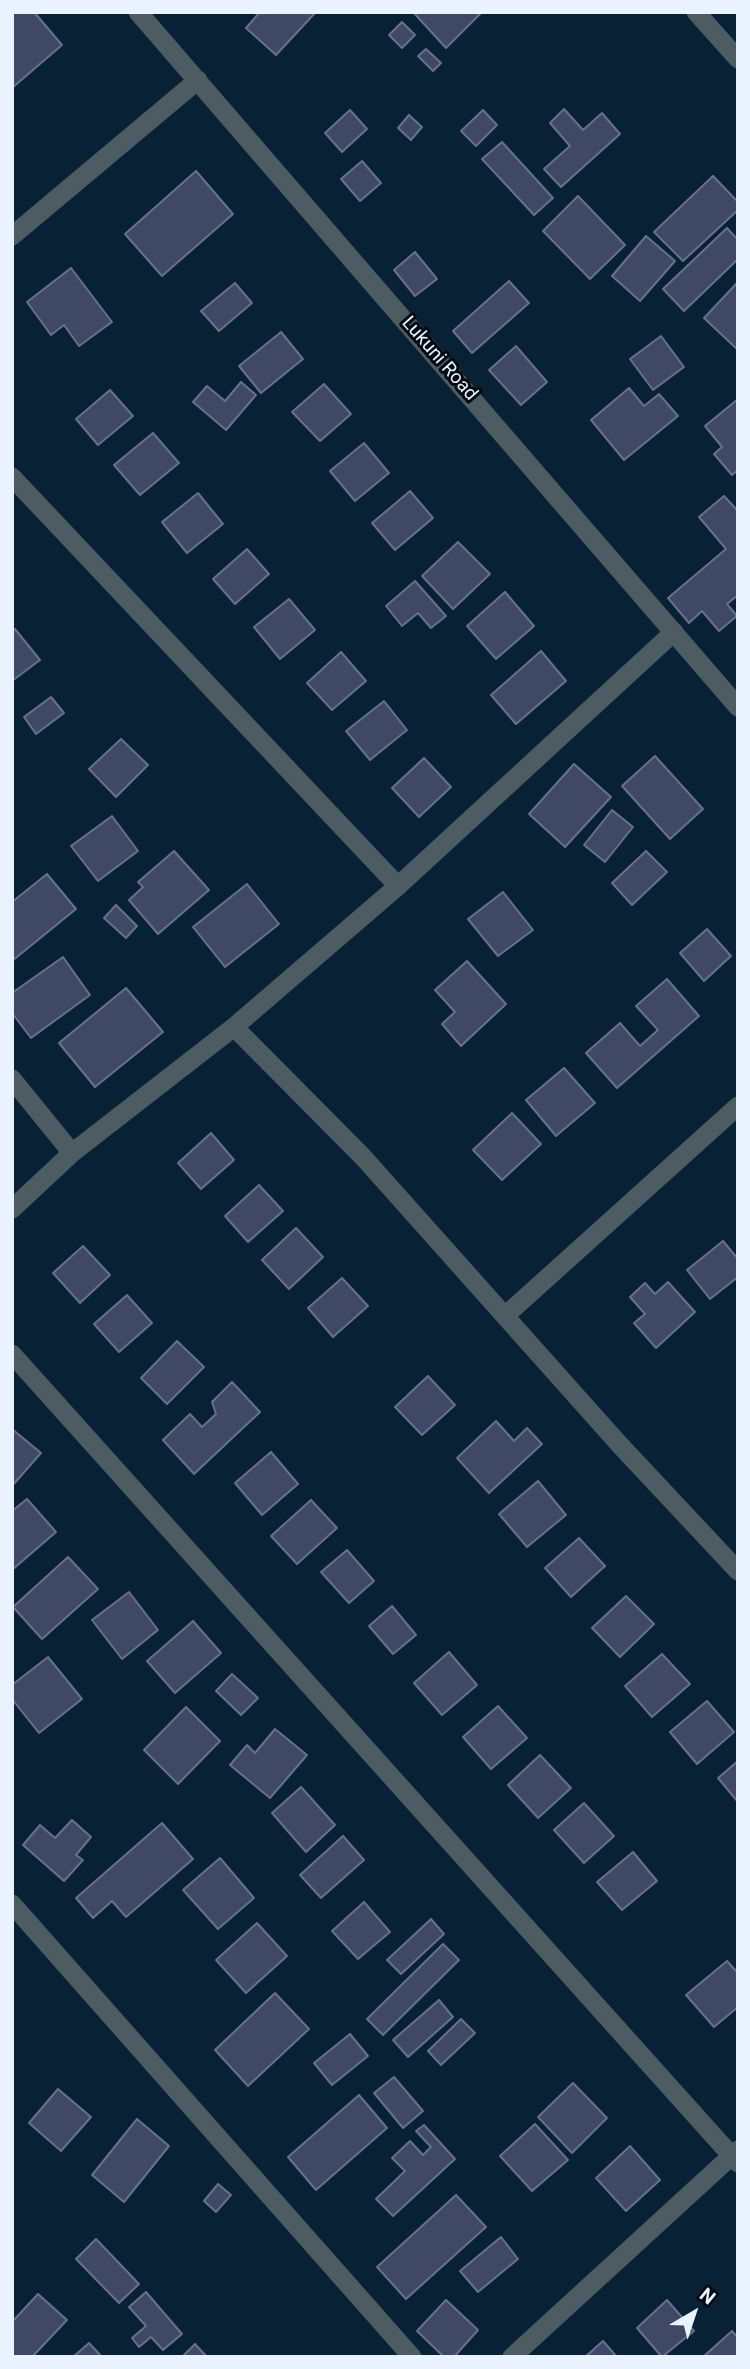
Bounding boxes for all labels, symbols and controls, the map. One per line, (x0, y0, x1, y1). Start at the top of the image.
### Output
street label: Lukuni Road (396, 312, 482, 406)
north arrow (659, 2278, 729, 2348)
text: N (695, 2283, 720, 2309)

